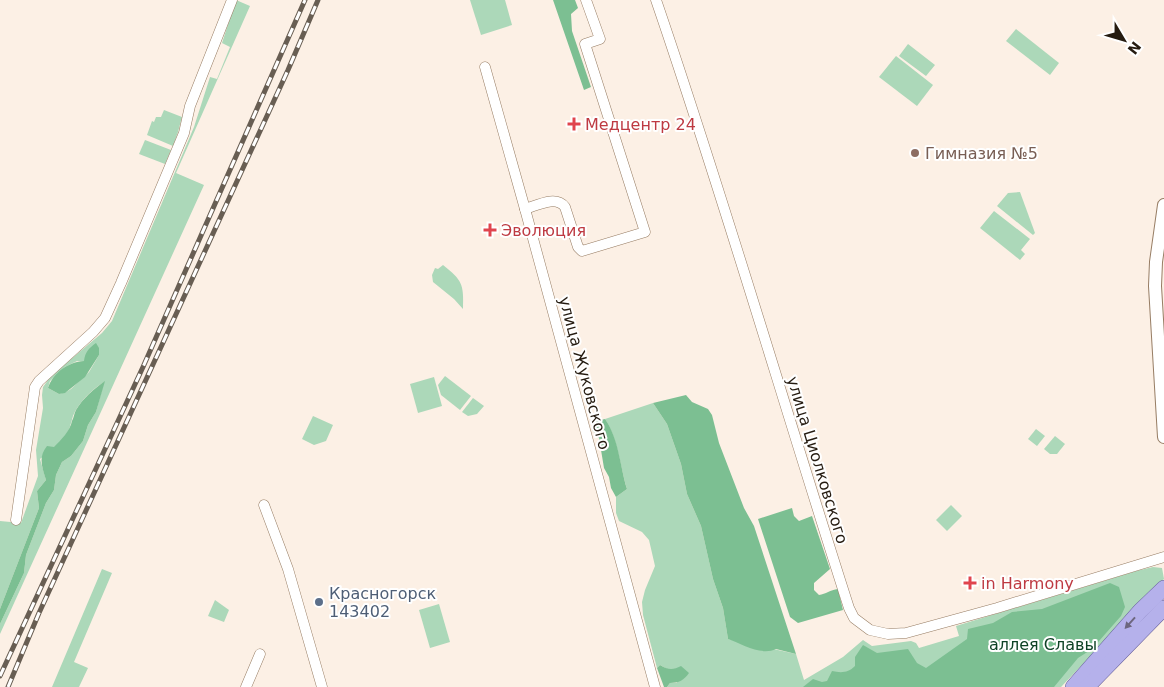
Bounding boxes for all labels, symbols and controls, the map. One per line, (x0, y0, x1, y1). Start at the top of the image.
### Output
north arrow (1099, 15, 1149, 65)
text: N (1124, 38, 1144, 58)
place label: Медцентр 24 (585, 115, 696, 134)
marker: Медцентр 24 (567, 117, 581, 131)
place label: Гимназия №5 (925, 144, 1038, 163)
marker: Гимназия №5 (909, 147, 921, 159)
place label: Эволюция (501, 221, 586, 240)
marker: Эволюция (483, 223, 497, 237)
street label: улица Жуковского (555, 294, 614, 452)
street label: улица Циолковского (783, 374, 852, 546)
place label: in Harmony (981, 574, 1074, 593)
marker: in Harmony (963, 576, 977, 590)
place label: Красногорск 143402 (329, 584, 437, 621)
marker: Красногорск 143402 (313, 596, 325, 608)
one-way arrow (1124, 616, 1136, 628)
park label: аллея Славы (989, 635, 1097, 654)

